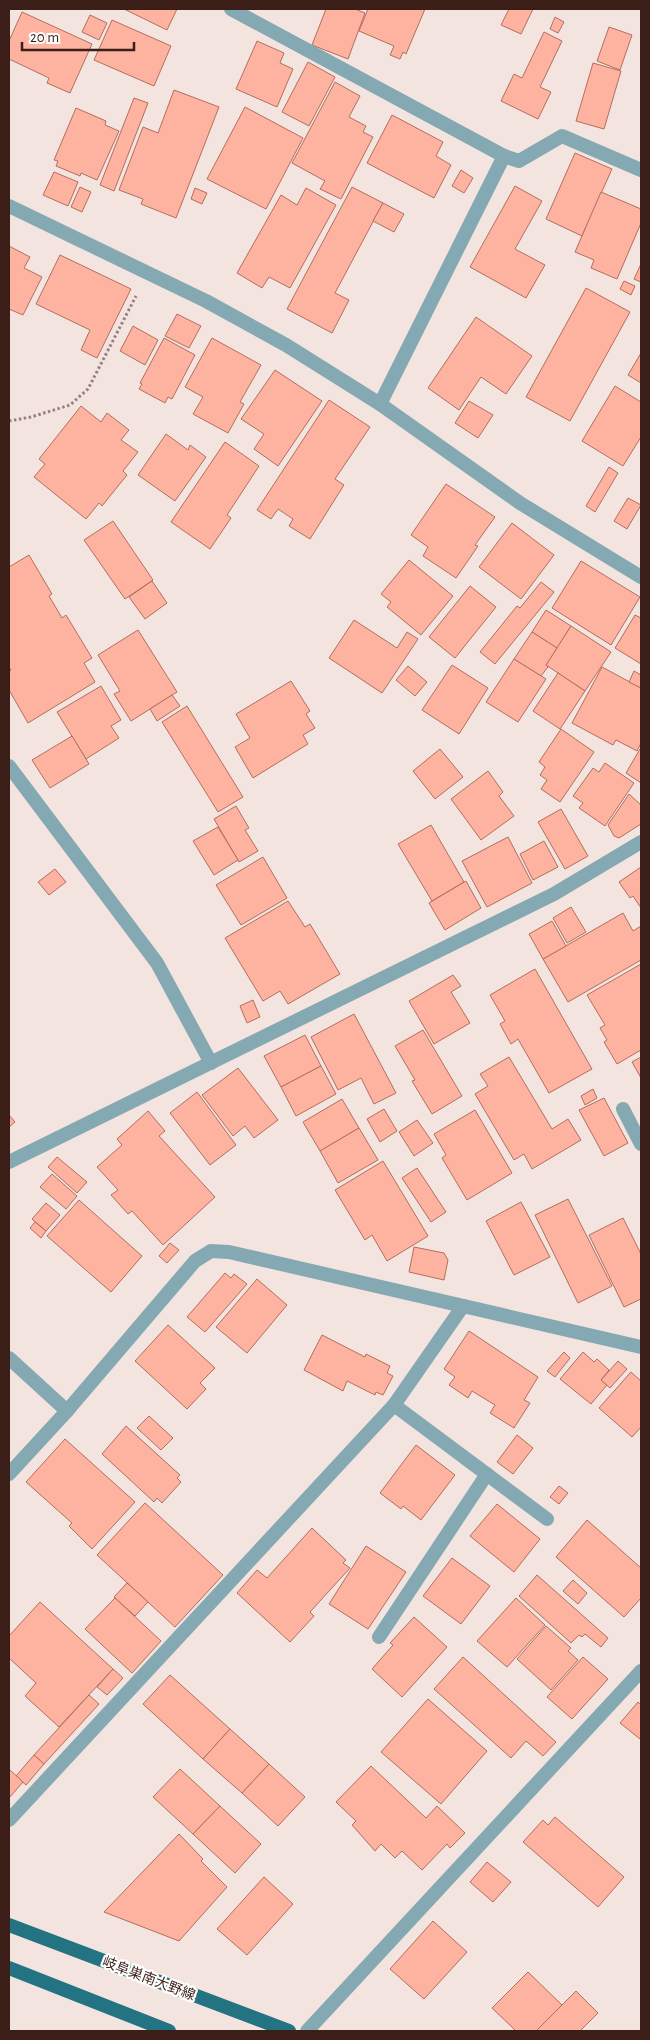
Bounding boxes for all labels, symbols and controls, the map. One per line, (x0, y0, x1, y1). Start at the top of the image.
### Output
scale bar (22, 20, 135, 52)
text: 20 m (30, 30, 59, 45)
street label: 岐阜巣南大野線 (100, 1954, 197, 2003)

